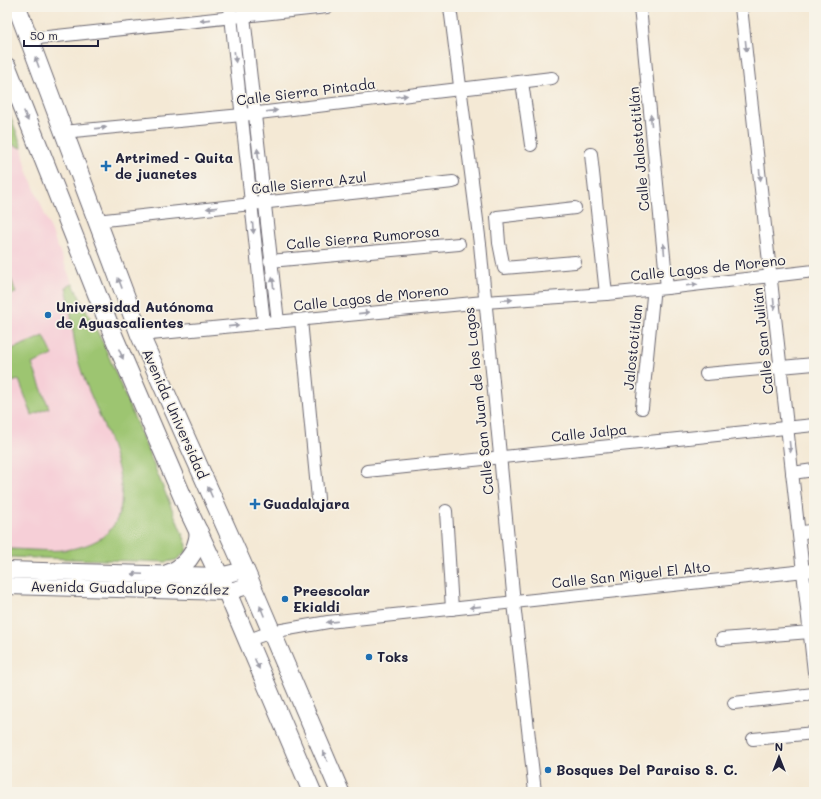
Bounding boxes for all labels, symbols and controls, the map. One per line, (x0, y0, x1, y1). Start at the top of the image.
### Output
one-way arrow (199, 17, 211, 24)
scale bar (24, 22, 98, 48)
text: 50 m (30, 27, 58, 43)
one-way arrow (742, 40, 749, 52)
one-way arrow (232, 50, 238, 63)
one-way arrow (34, 56, 40, 68)
street label: Calle Sierra Pintada (235, 74, 377, 109)
street label: Calle Jalostotitlán (624, 86, 653, 212)
one-way arrow (396, 93, 408, 99)
one-way arrow (266, 108, 279, 114)
one-way arrow (23, 111, 29, 123)
one-way arrow (648, 114, 654, 126)
one-way arrow (95, 125, 107, 132)
place label: Artrimed - Quita de juanetes (115, 148, 234, 183)
one-way arrow (255, 148, 262, 160)
marker: Artrimed - Quita de juanetes (100, 160, 112, 172)
street label: Calle Sierra Azul (250, 167, 367, 198)
one-way arrow (757, 169, 763, 181)
one-way arrow (206, 205, 218, 212)
street label: Calle Sierra Rumorosa (285, 221, 440, 254)
one-way arrow (250, 222, 256, 234)
one-way arrow (660, 243, 667, 256)
street label: Calle Lagos de Moreno (629, 250, 786, 285)
one-way arrow (116, 276, 122, 288)
one-way arrow (270, 277, 276, 289)
street label: Calle Lagos de Moreno (292, 280, 449, 315)
one-way arrow (686, 282, 698, 289)
street label: Calle San Julián (747, 287, 778, 395)
place label: Universidad Autónoma de Aguascalientes (56, 297, 214, 332)
one-way arrow (501, 297, 513, 304)
one-way arrow (771, 298, 777, 310)
street label: Jalostotitlan (619, 303, 646, 391)
street label: Calle San Juan de los Lagos (459, 306, 498, 496)
marker: Universidad Autónoma de Aguascalientes (43, 310, 53, 320)
one-way arrow (357, 310, 370, 317)
one-way arrow (228, 323, 240, 329)
street label: Avenida Universidad (138, 346, 213, 482)
one-way arrow (118, 348, 124, 359)
street label: Calle Jalpa (550, 419, 628, 446)
one-way arrow (786, 441, 793, 453)
one-way arrow (207, 486, 213, 498)
place label: Guadalajara (263, 494, 350, 513)
marker: Guadalajara (250, 499, 260, 509)
street label: Calle San Miguel El Alto (551, 557, 711, 592)
one-way arrow (130, 571, 143, 577)
street label: Avenida Guadalupe González (31, 576, 230, 599)
place label: Preescolar Ekialdi (293, 581, 370, 616)
marker: Preescolar Ekialdi (280, 594, 290, 604)
one-way arrow (469, 604, 481, 610)
one-way arrow (259, 605, 266, 617)
one-way arrow (326, 619, 338, 625)
place label: Toks (377, 647, 408, 666)
marker: Toks (364, 652, 374, 662)
one-way arrow (254, 658, 260, 670)
north arrow (759, 737, 799, 777)
text: N (775, 739, 783, 754)
one-way arrow (321, 750, 327, 762)
place label: Bosques Del Paraiso S. C. (556, 760, 738, 779)
marker: Bosques Del Paraiso S. C. (543, 765, 553, 775)

